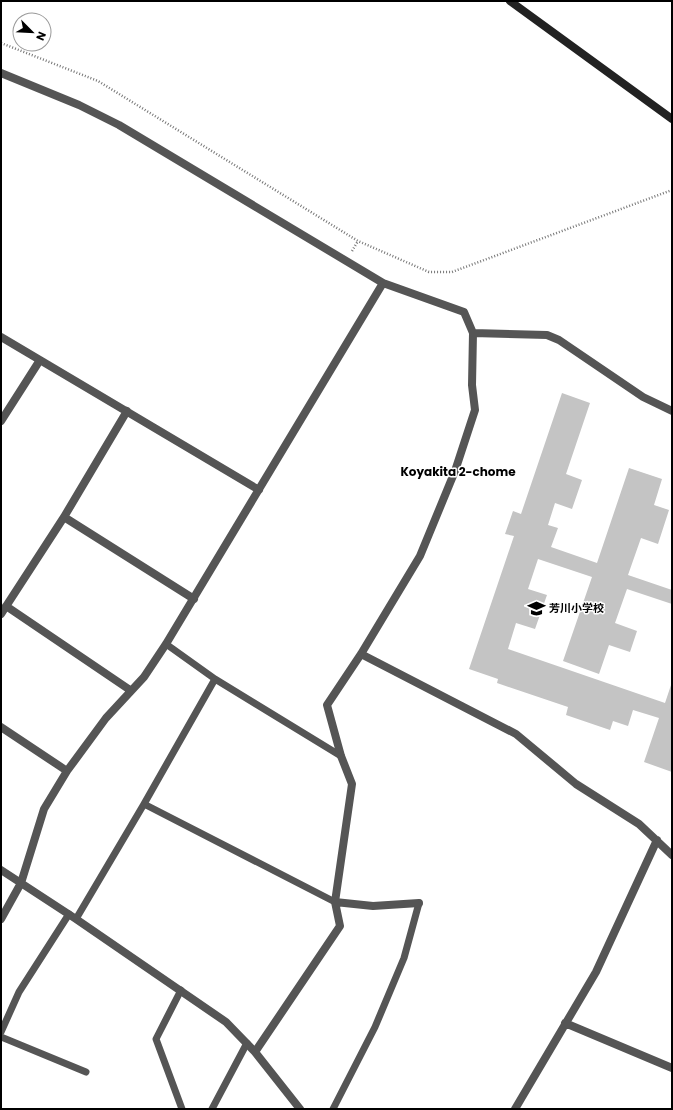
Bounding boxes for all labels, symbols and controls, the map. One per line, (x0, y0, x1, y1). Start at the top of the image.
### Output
north arrow (12, 12, 52, 52)
text: N (32, 29, 50, 43)
district label: Koyakita 2-chome (400, 463, 516, 480)
school or university icon: 芳川小学校 (526, 598, 546, 618)
place label: 芳川小学校 (549, 600, 604, 616)

